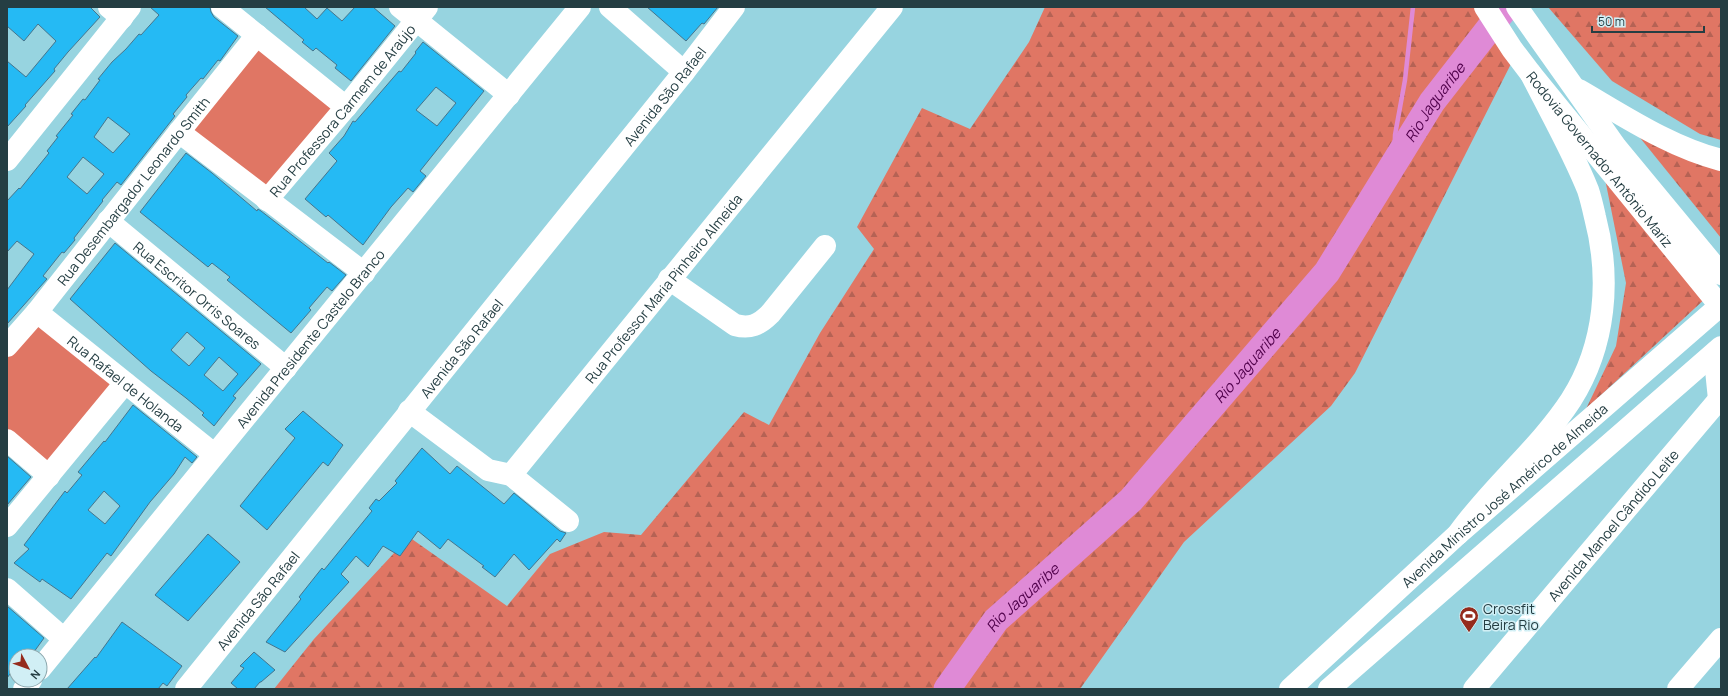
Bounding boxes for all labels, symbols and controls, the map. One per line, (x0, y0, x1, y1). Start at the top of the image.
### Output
scale bar (1592, 8, 1704, 34)
text: 50 m (1598, 13, 1625, 30)
street label: Rua Professora Carmem de Araújo (265, 20, 419, 200)
street label: Avenida São Rafael (619, 42, 710, 149)
water label: Rio Jaguaribe (1399, 57, 1470, 146)
street label: Rodovia Governador Antônio Mariz (1523, 67, 1678, 251)
street label: Rua Desembargador Leonardo Smith (52, 92, 214, 289)
street label: Rua Professor Maria Pinheiro Almeida (580, 189, 746, 387)
street label: Rua Escritor Orris Soares (130, 237, 265, 353)
street label: Avenida Presidente Castelo Branco (231, 245, 388, 431)
street label: Avenida São Rafael (415, 295, 507, 402)
water label: Rio Jaguaribe (1209, 322, 1286, 407)
street label: Rua Rafael de Holanda (64, 331, 188, 436)
street label: Avenida Ministro José Américo de Almeida (1397, 399, 1611, 591)
street label: Avenida Manoel Cândido Leite (1543, 445, 1683, 605)
street label: Avenida São Rafael (212, 547, 303, 654)
water label: Rio Jaguaribe (980, 558, 1064, 636)
place label: Crossfit Beira Rio (1483, 599, 1539, 634)
sports icon: Crossfit Beira Rio (1458, 605, 1480, 633)
north arrow (8, 648, 48, 688)
text: N (28, 667, 44, 683)

